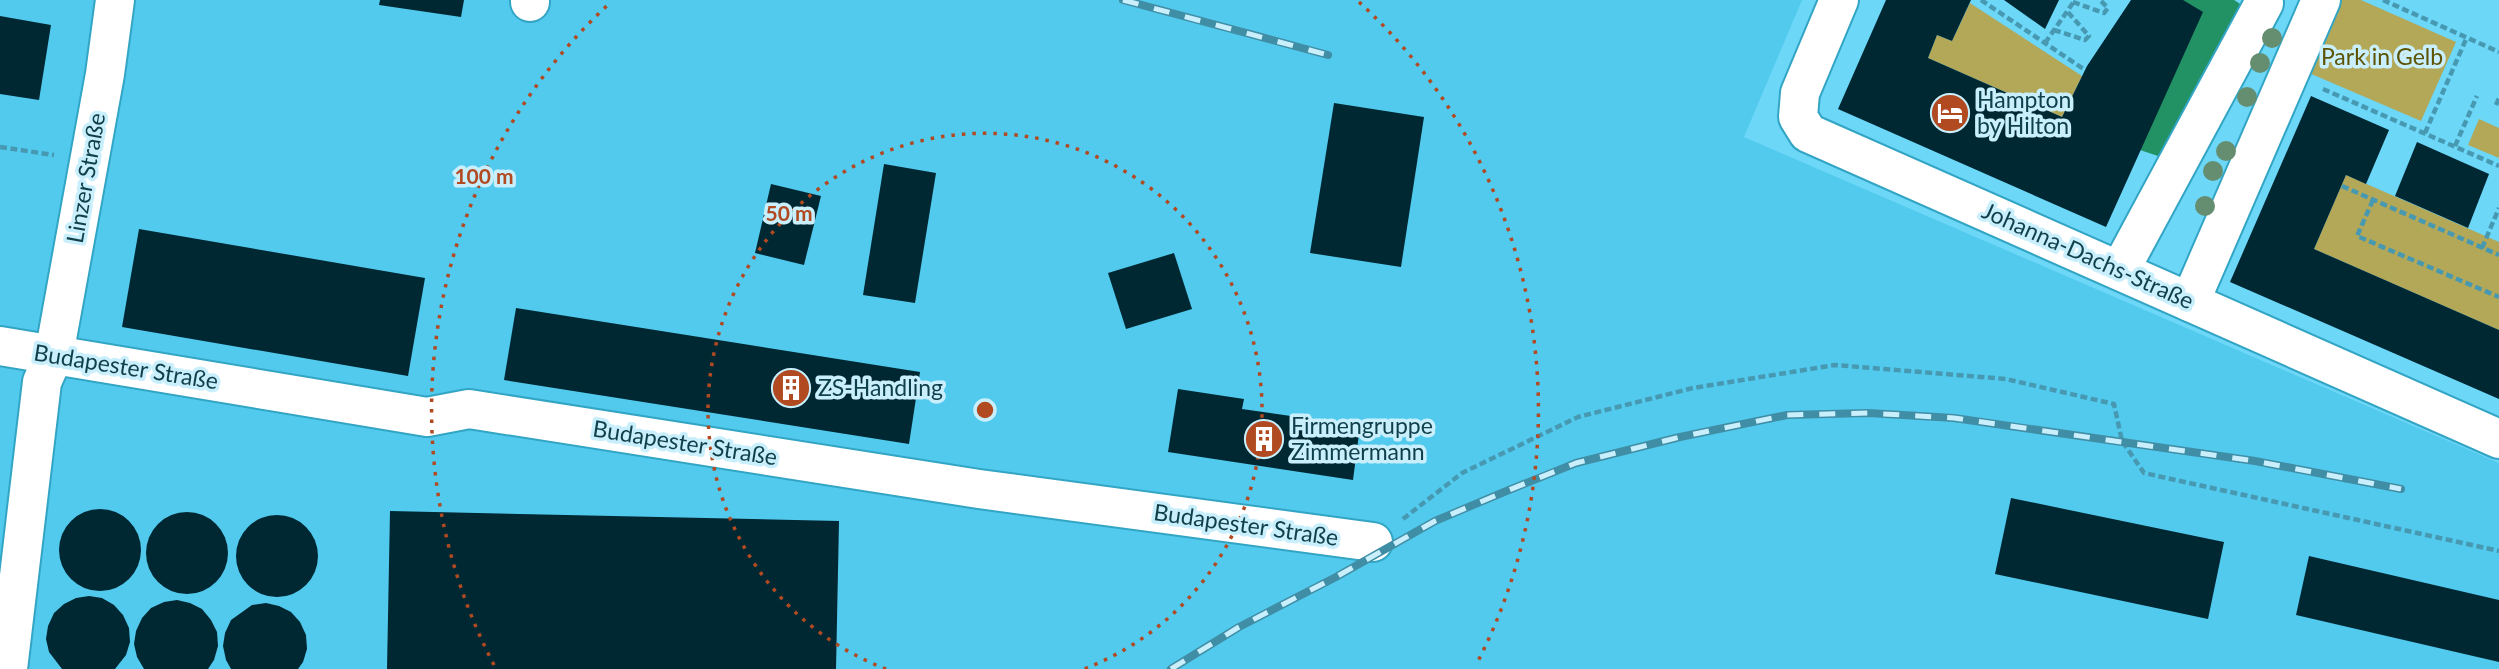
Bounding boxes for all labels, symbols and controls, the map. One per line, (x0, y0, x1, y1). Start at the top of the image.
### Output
park label: Park in Gelb (2321, 42, 2443, 70)
place label: Hampton by Hilton (1977, 85, 2071, 139)
hotel icon: Hampton by Hilton (1929, 92, 1971, 134)
street label: Linzer Straße (60, 111, 110, 245)
text: 100 m (454, 163, 514, 188)
street label: Johanna-Dachs-Straße (1978, 196, 2198, 314)
text: 50 m (765, 200, 813, 225)
street label: Budapester Straße (32, 338, 220, 394)
building icon: ZS-Handling (770, 367, 812, 409)
place label: ZS-Handling (818, 373, 943, 401)
centre of rings (973, 398, 997, 422)
place label: Firmengruppe Zimmermann (1291, 411, 1433, 465)
street label: Budapester Straße (591, 414, 779, 470)
building icon: Firmengruppe Zimmermann (1243, 418, 1285, 460)
street label: Budapester Straße (1152, 497, 1340, 551)

